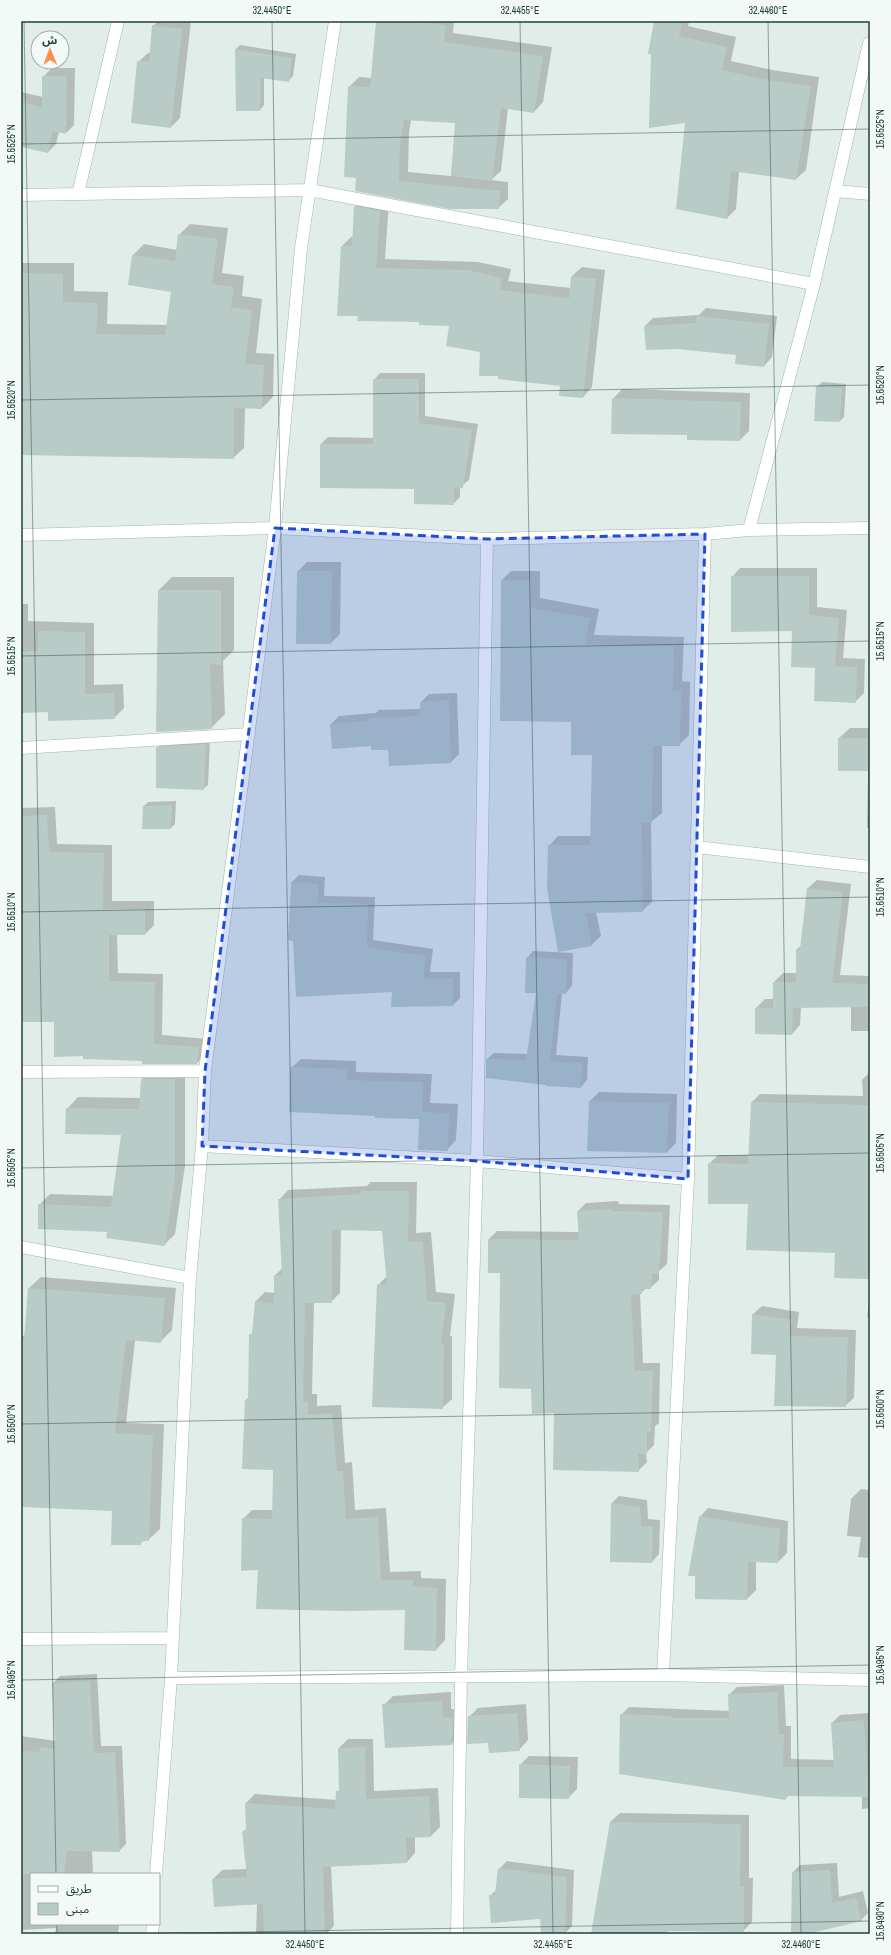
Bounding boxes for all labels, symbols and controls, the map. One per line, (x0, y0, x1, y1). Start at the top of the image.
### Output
text: 32.4450°E (252, 4, 292, 17)
text: 32.4455°E (500, 4, 540, 17)
text: 32.4460°E (748, 4, 788, 17)
north arrow (30, 30, 70, 70)
text: ش (42, 33, 57, 47)
text: 15.6525°N (874, 109, 887, 149)
text: 15.6525°N (5, 124, 18, 164)
text: 15.6520°N (874, 365, 887, 405)
text: 15.6520°N (5, 380, 18, 420)
text: 15.6515°N (874, 621, 887, 661)
text: 15.6515°N (5, 636, 18, 676)
text: 15.6510°N (874, 877, 887, 917)
text: 15.6510°N (5, 892, 18, 932)
text: 15.6505°N (874, 1133, 887, 1173)
text: 15.6505°N (5, 1148, 18, 1188)
text: 15.6500°N (874, 1389, 887, 1429)
text: 15.6500°N (5, 1404, 18, 1444)
text: 15.6495°N (874, 1645, 887, 1685)
text: 15.6495°N (5, 1660, 18, 1700)
legend (30, 1873, 160, 1925)
text: طريق (66, 1881, 92, 1897)
text: مبنى (66, 1901, 89, 1917)
text: 15.6490°N (874, 1901, 887, 1941)
text: 32.4450°E (285, 1938, 325, 1951)
text: 32.4455°E (533, 1938, 573, 1951)
text: 32.4460°E (781, 1938, 821, 1951)

